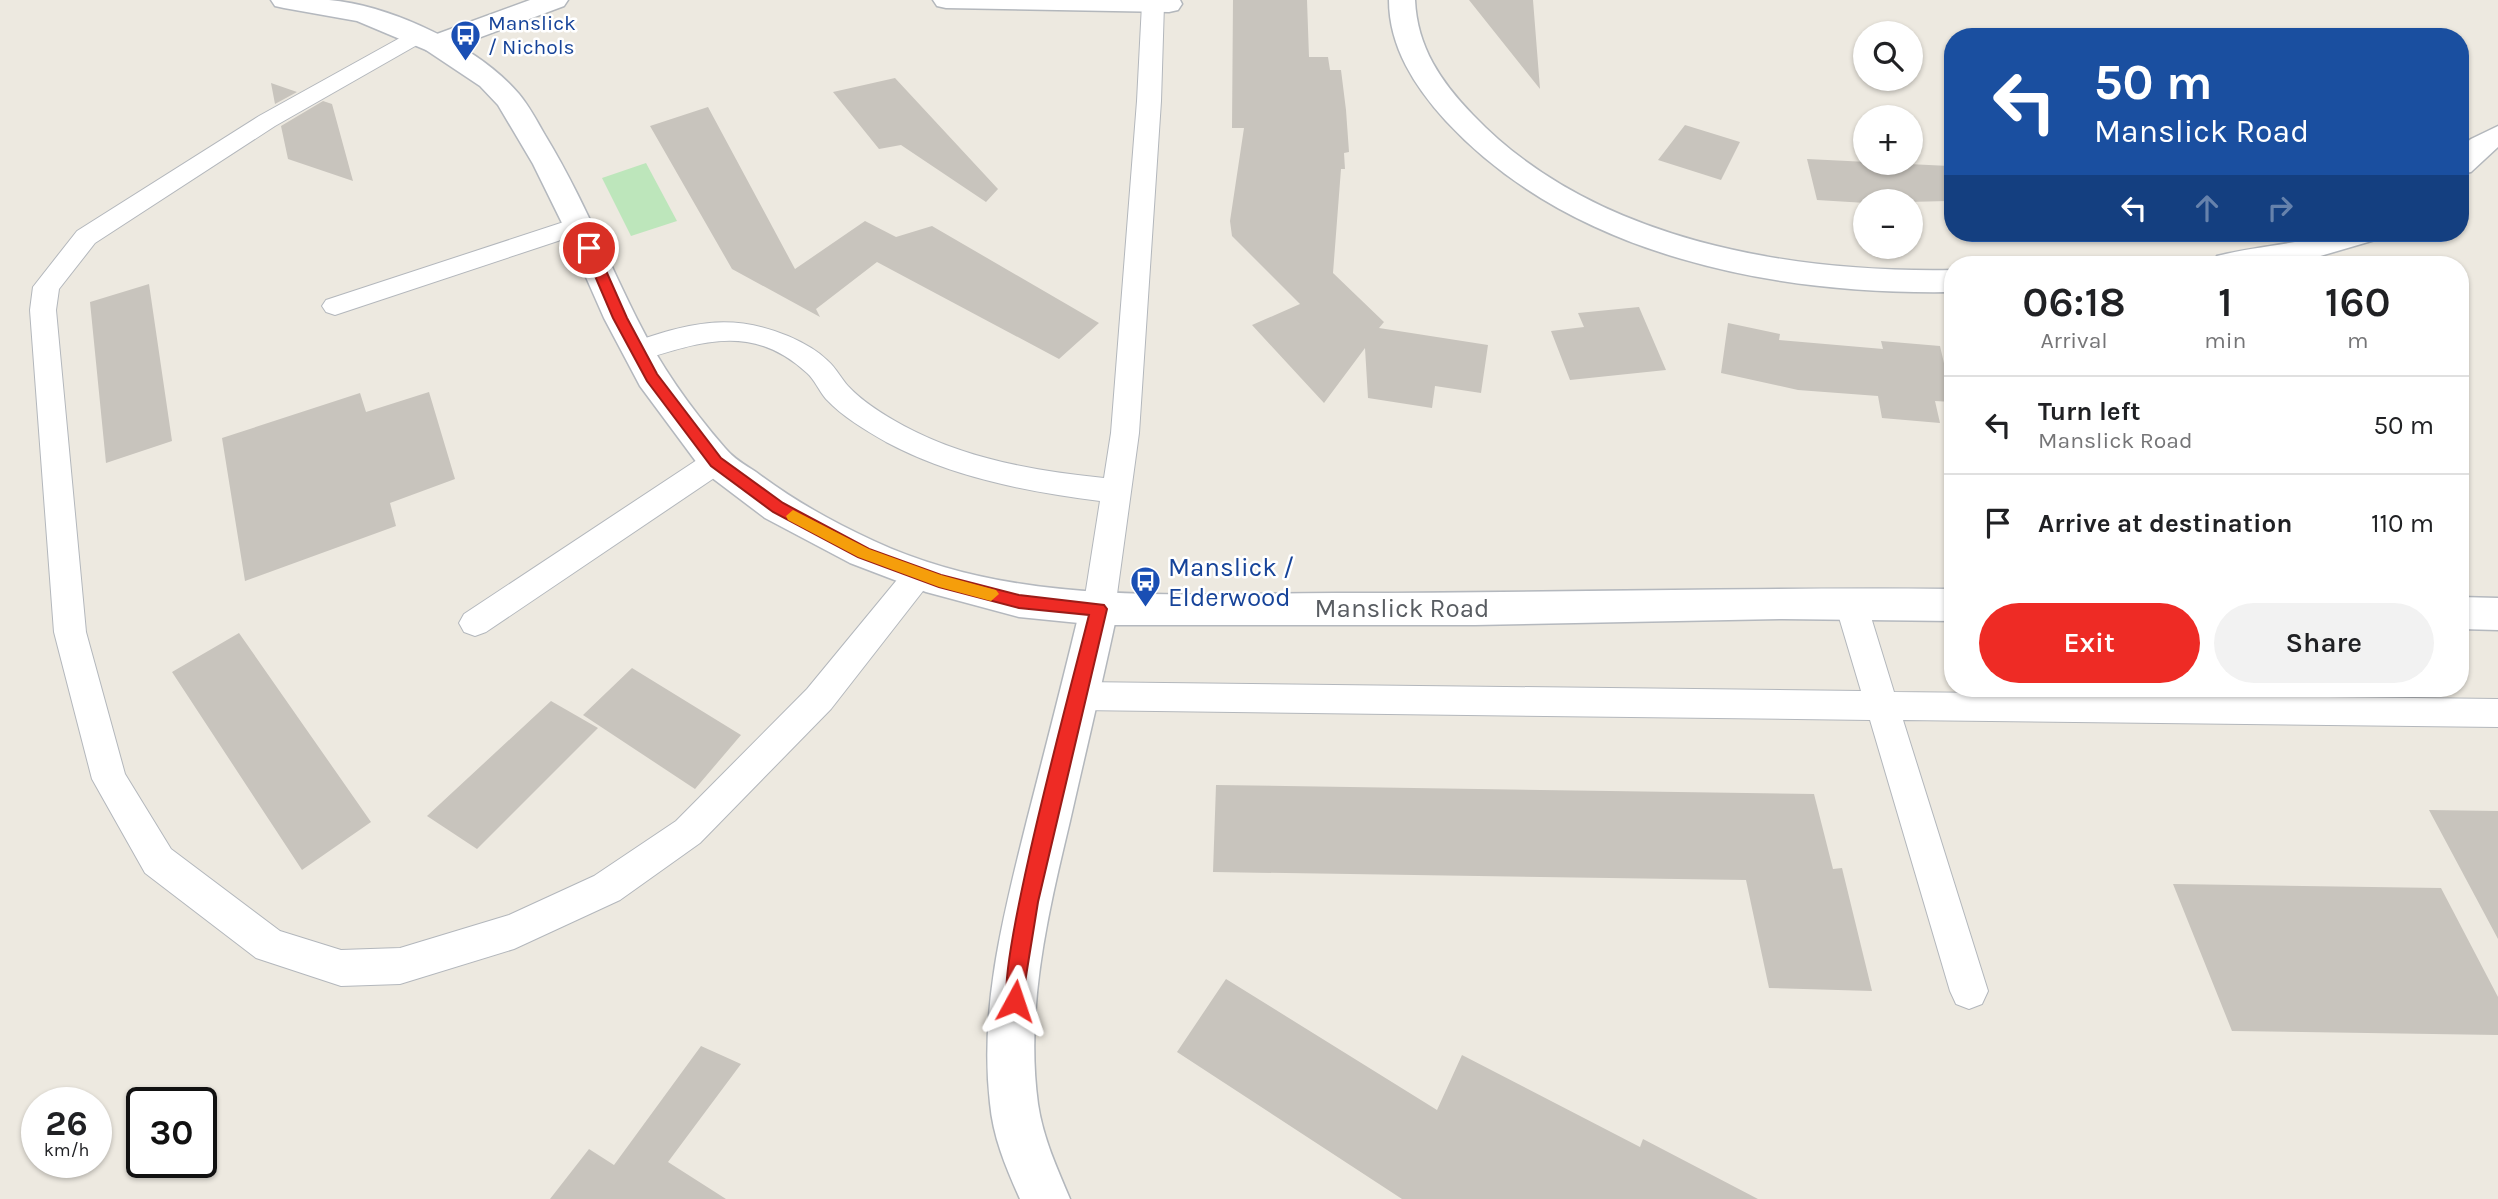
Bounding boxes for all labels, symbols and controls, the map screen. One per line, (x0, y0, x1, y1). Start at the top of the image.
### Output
place label: Manslick / Nichols (488, 11, 576, 59)
bus stop icon: Manslick / Nichols (448, 18, 482, 62)
map controls (1853, 21, 1923, 259)
button: search (1853, 21, 1923, 91)
text: 50 m (2094, 54, 2212, 111)
icon: left (1979, 56, 2070, 147)
button: + (1853, 105, 1923, 175)
text: Manslick Road (2094, 113, 2309, 150)
button: − (1853, 189, 1923, 259)
icon: left (2115, 189, 2153, 227)
icon: ahead (2188, 189, 2226, 227)
icon: right (2261, 189, 2299, 227)
pin (559, 218, 619, 278)
icon: arrive (570, 229, 608, 267)
text: 06:18 (2022, 277, 2126, 327)
text: 1 (2218, 277, 2233, 327)
text: 160 (2325, 277, 2391, 327)
text: Arrival (2040, 327, 2108, 354)
text: min (2204, 327, 2246, 354)
text: m (2347, 327, 2368, 354)
text: Turn left (2038, 396, 2140, 427)
icon: left (1979, 406, 2017, 444)
text: 50 m (2373, 410, 2434, 441)
text: Manslick Road (2038, 427, 2193, 454)
icon: arrive (1979, 504, 2017, 542)
text: Arrive at destination (2038, 508, 2292, 539)
text: 110 m (2371, 508, 2434, 539)
place label: Manslick / Elderwood (1168, 552, 1294, 613)
bus stop icon: Manslick / Elderwood (1128, 565, 1162, 609)
street label: Manslick Road (1315, 593, 1489, 624)
button: Exit (1979, 603, 2200, 683)
button: Share (2214, 603, 2434, 683)
position arrow (978, 964, 1052, 1038)
speed limit sign: 30 (126, 1087, 217, 1178)
text: 26 (45, 1103, 88, 1144)
text: km/h (44, 1139, 89, 1161)

